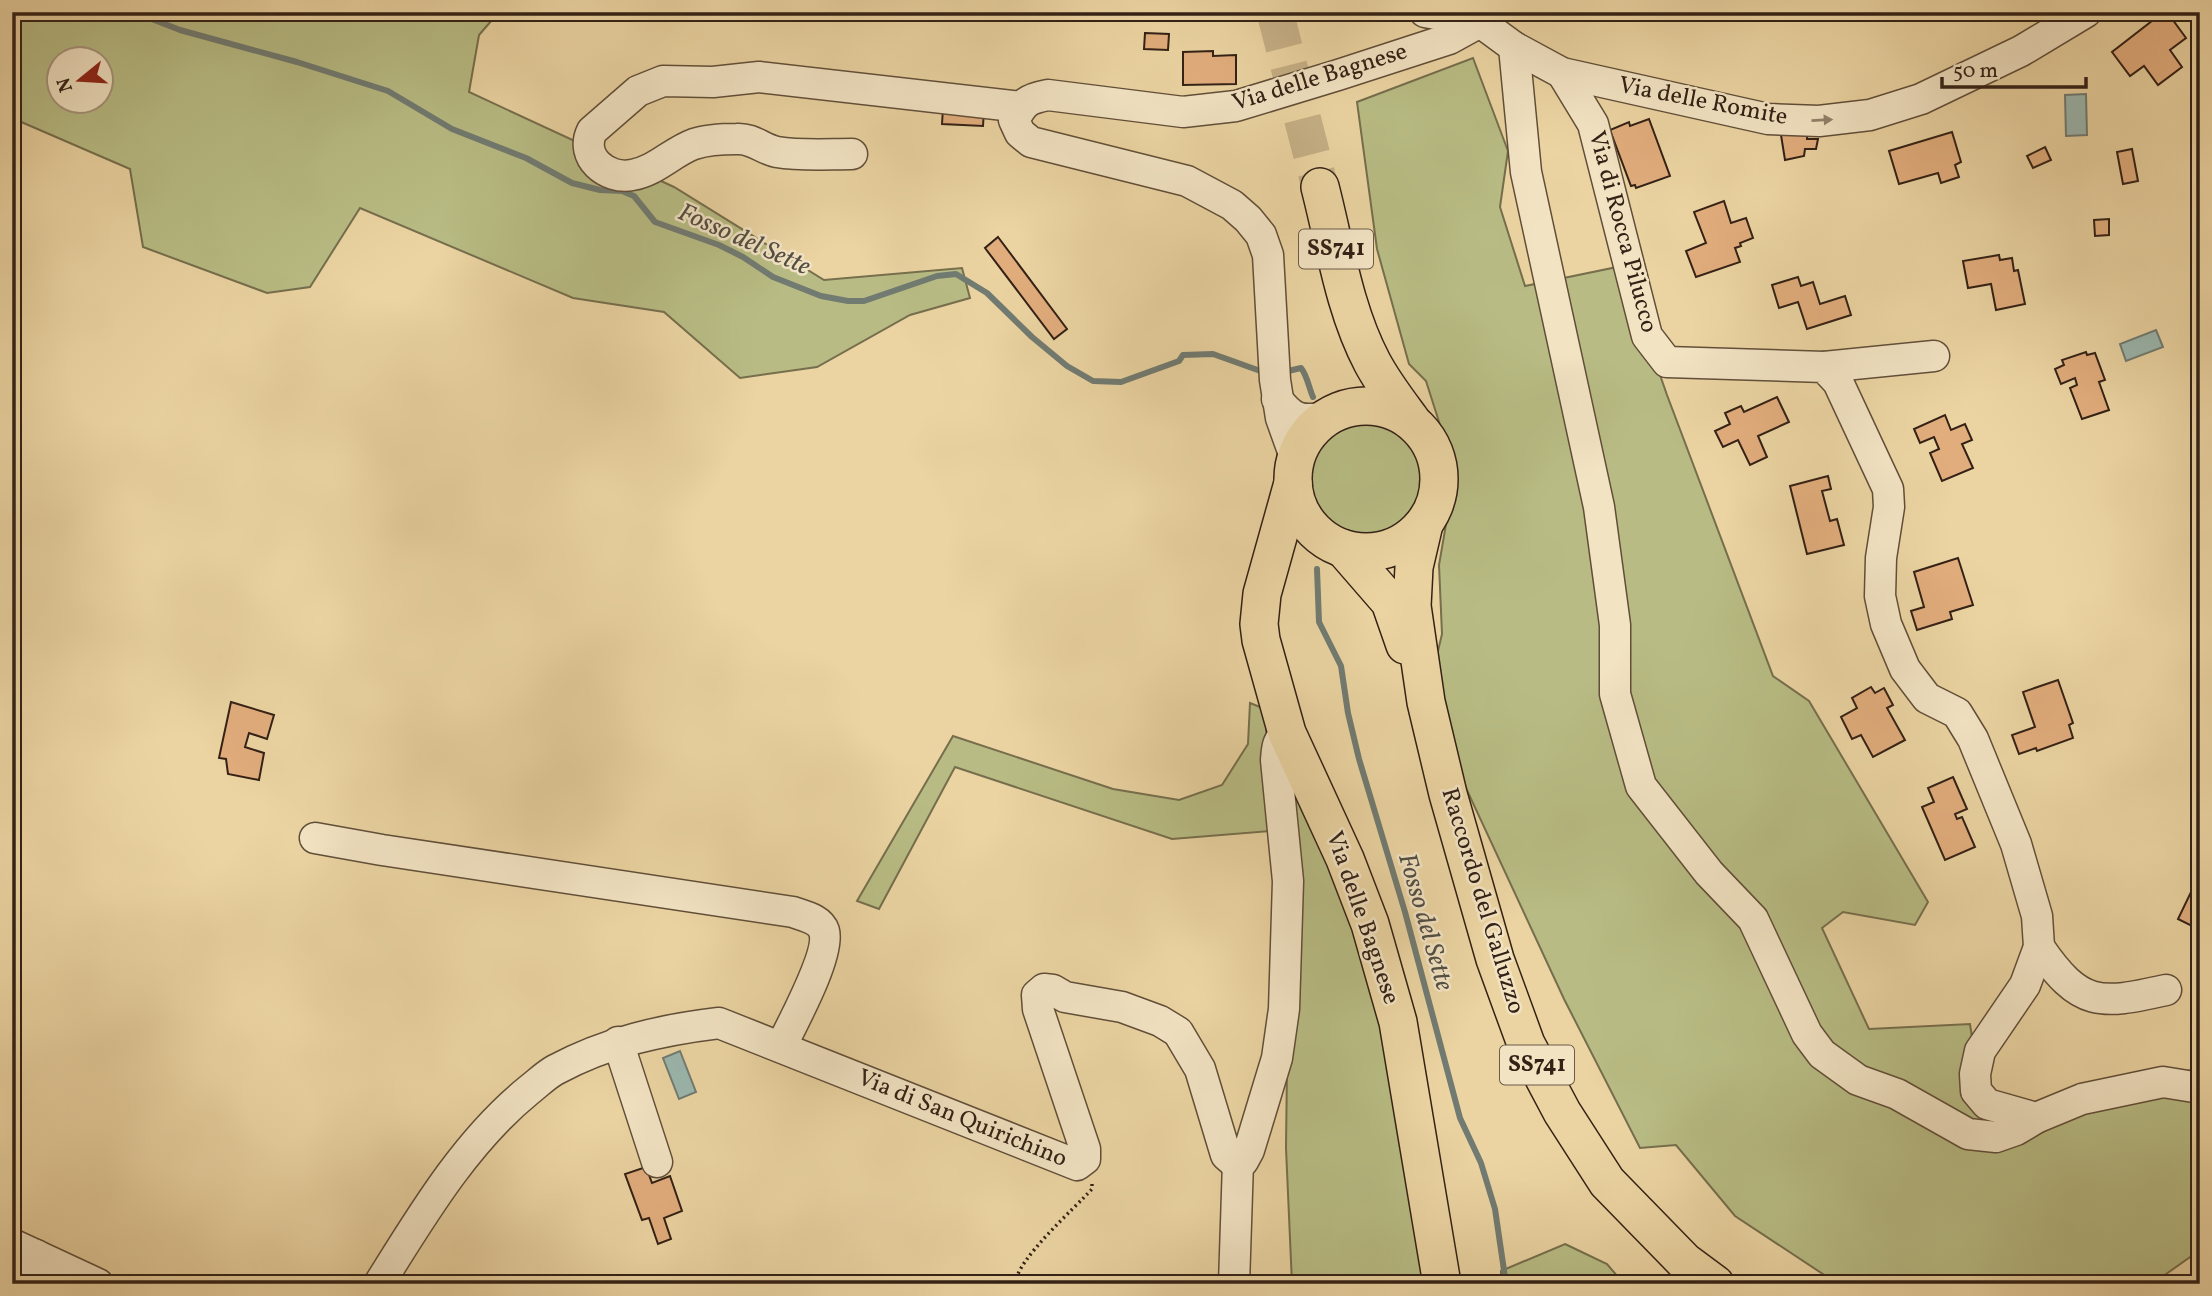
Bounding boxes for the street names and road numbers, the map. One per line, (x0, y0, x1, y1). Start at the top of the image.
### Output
street label: Via delle Bagnese (1228, 35, 1412, 121)
street label: Via delle Romite (1616, 69, 1790, 135)
street label: Via di Rocca Pilucco (1579, 127, 1665, 337)
road number: SS741 (1299, 230, 1373, 268)
street label: Raccordo del Galluzzo (1431, 784, 1533, 1018)
street label: Via delle Bagnese (1316, 827, 1408, 1009)
road number: SS741 (1500, 1046, 1574, 1084)
street label: Via di San Quirichino (852, 1061, 1072, 1177)

